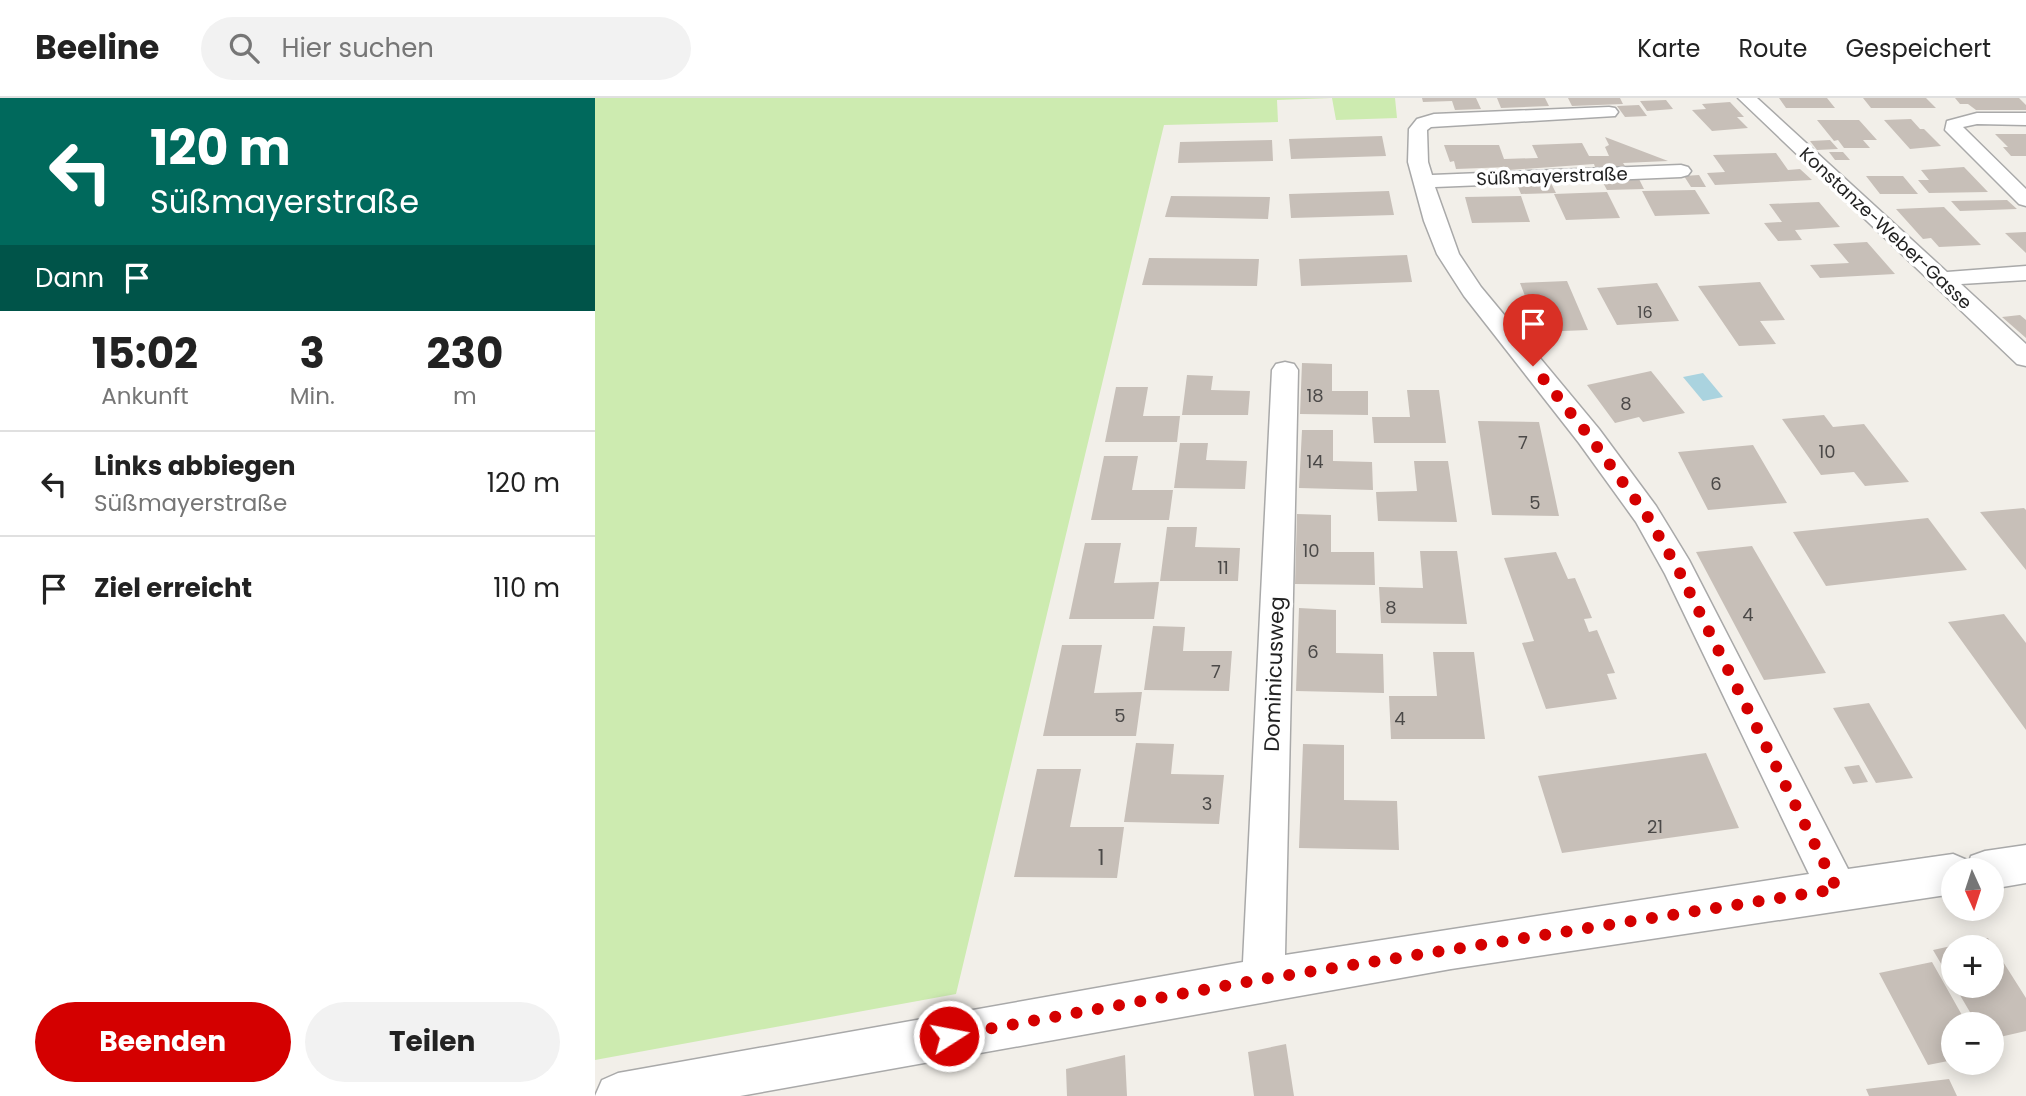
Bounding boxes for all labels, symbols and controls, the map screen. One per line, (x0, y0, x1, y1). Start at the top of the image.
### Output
search box (201, 17, 691, 80)
text: Beeline (35, 24, 159, 71)
icon: search (225, 29, 263, 67)
text: Hier suchen (281, 30, 434, 66)
text: Karte (1637, 32, 1700, 65)
text: Route (1738, 32, 1807, 65)
text: Gespeichert (1845, 32, 1991, 65)
text: 120 m (150, 114, 291, 182)
icon: left (35, 126, 126, 217)
street label: Konstanze-Weber-Gasse (1794, 141, 1978, 315)
street label: Süßmayerstraße (1476, 161, 1628, 191)
text: Süßmayerstraße (150, 179, 419, 224)
icon: arrive (118, 259, 156, 297)
text: Dann (35, 260, 104, 296)
pin (1503, 294, 1563, 366)
house number: 16 (1637, 301, 1653, 324)
icon: arrive (1514, 305, 1552, 343)
text: 15:02 (92, 324, 198, 383)
text: 3 (300, 324, 325, 383)
text: 230 (427, 324, 503, 383)
text: Ankunft (101, 380, 189, 412)
text: Min. (290, 380, 335, 412)
text: m (453, 380, 477, 412)
house number: 18 (1306, 383, 1324, 408)
house number: 8 (1620, 391, 1632, 416)
house number: 7 (1518, 430, 1528, 455)
house number: 10 (1818, 439, 1836, 464)
text: Links abbiegen (94, 448, 296, 484)
house number: 14 (1306, 449, 1324, 474)
icon: left (35, 465, 73, 503)
text: 120 m (487, 465, 560, 501)
house number: 6 (1710, 471, 1722, 496)
text: Süßmayerstraße (94, 487, 287, 519)
house number: 5 (1529, 490, 1541, 515)
house number: 10 (1302, 538, 1320, 563)
house number: 11 (1217, 555, 1229, 580)
icon: arrive (35, 570, 73, 608)
text: Ziel erreicht (94, 570, 252, 606)
text: 110 m (493, 570, 560, 606)
house number: 8 (1385, 595, 1397, 620)
street label: Dominicusweg (1257, 596, 1291, 752)
house number: 4 (1742, 602, 1754, 627)
house number: 6 (1307, 639, 1319, 664)
house number: 7 (1211, 659, 1221, 684)
house number: 5 (1114, 703, 1126, 728)
house number: 4 (1394, 706, 1406, 731)
house number: 3 (1202, 791, 1212, 816)
house number: 21 (1647, 814, 1663, 839)
house number: 1 (1098, 843, 1104, 872)
north arrow (1941, 858, 2004, 920)
map controls (1941, 858, 2004, 1075)
button: + (1941, 935, 2004, 998)
position arrow (912, 999, 986, 1073)
button: Beenden (35, 1002, 291, 1082)
button: Teilen (305, 1002, 560, 1082)
button: − (1941, 1012, 2004, 1075)

